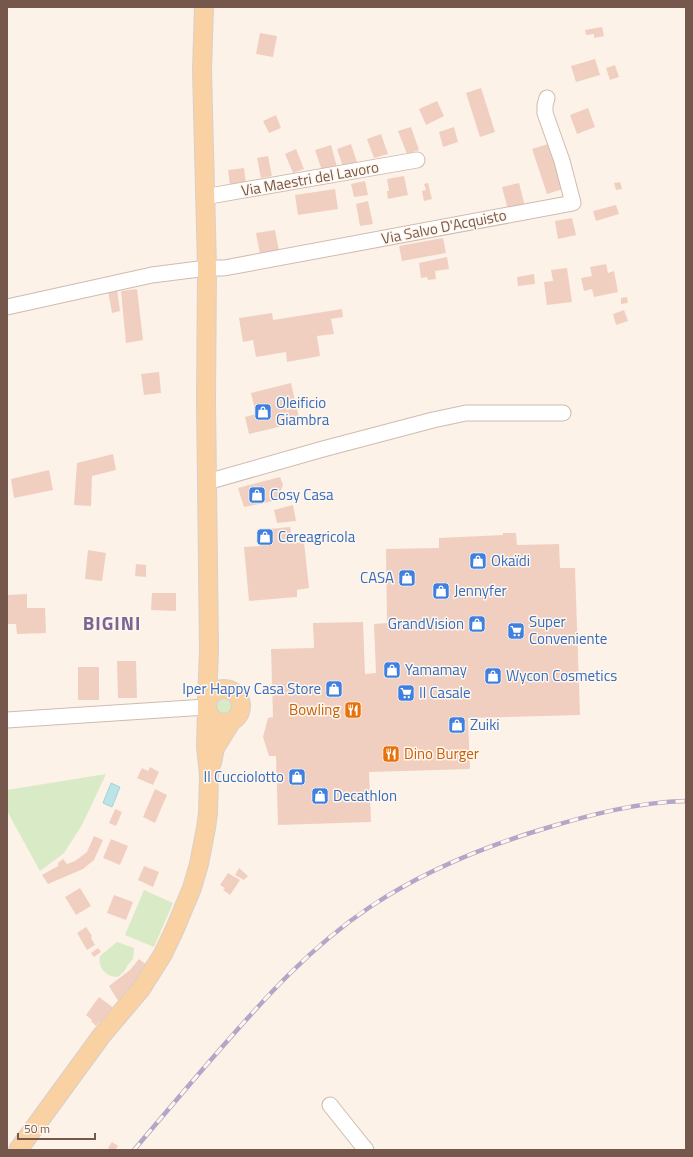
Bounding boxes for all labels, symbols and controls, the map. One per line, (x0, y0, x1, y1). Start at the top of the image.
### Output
street label: Via Maestri del Lavoro (239, 155, 381, 202)
street label: Via Salvo D'Acquisto (379, 203, 509, 250)
place label: Oleificio Giambra (276, 391, 330, 431)
shop icon: Oleificio Giambra (253, 402, 273, 422)
place label: Cosy Casa (270, 483, 334, 506)
shop icon: Cosy Casa (247, 485, 267, 505)
place label: Cereagricola (278, 525, 356, 548)
shop icon: Cereagricola (255, 527, 275, 547)
place label: Okaïdi (491, 549, 530, 572)
shop icon: Okaïdi (468, 551, 488, 571)
place label: CASA (360, 566, 394, 589)
shop icon: CASA (397, 568, 417, 588)
place label: Jennyfer (454, 579, 507, 602)
shop icon: Jennyfer (431, 581, 451, 601)
district label: BIGINI (83, 608, 141, 637)
place label: Super Conveniente (529, 610, 607, 650)
place label: GrandVision (388, 612, 464, 635)
shop icon: GrandVision (467, 614, 487, 634)
supermarket icon: Super Conveniente (506, 621, 526, 641)
place label: Yamamay (405, 658, 467, 681)
shop icon: Yamamay (382, 660, 402, 680)
place label: Wycon Cosmetics (506, 664, 617, 687)
shop icon: Wycon Cosmetics (483, 666, 503, 686)
place label: Iper Happy Casa Store (182, 677, 321, 700)
shop icon: Iper Happy Casa Store (324, 679, 344, 699)
place label: Il Casale (419, 681, 471, 704)
supermarket icon: Il Casale (396, 683, 416, 703)
place label: Bowling (289, 698, 340, 721)
restaurant icon: Bowling (343, 700, 363, 720)
place label: Zuiki (470, 713, 500, 736)
shop icon: Zuiki (447, 715, 467, 735)
place label: Dino Burger (404, 742, 479, 765)
restaurant icon: Dino Burger (381, 744, 401, 764)
place label: Il Cucciolotto (204, 765, 284, 788)
shop icon: Il Cucciolotto (287, 767, 307, 787)
place label: Decathlon (333, 784, 397, 807)
shop icon: Decathlon (310, 786, 330, 806)
scale bar (18, 1115, 95, 1141)
text: 50 m (24, 1119, 50, 1138)

